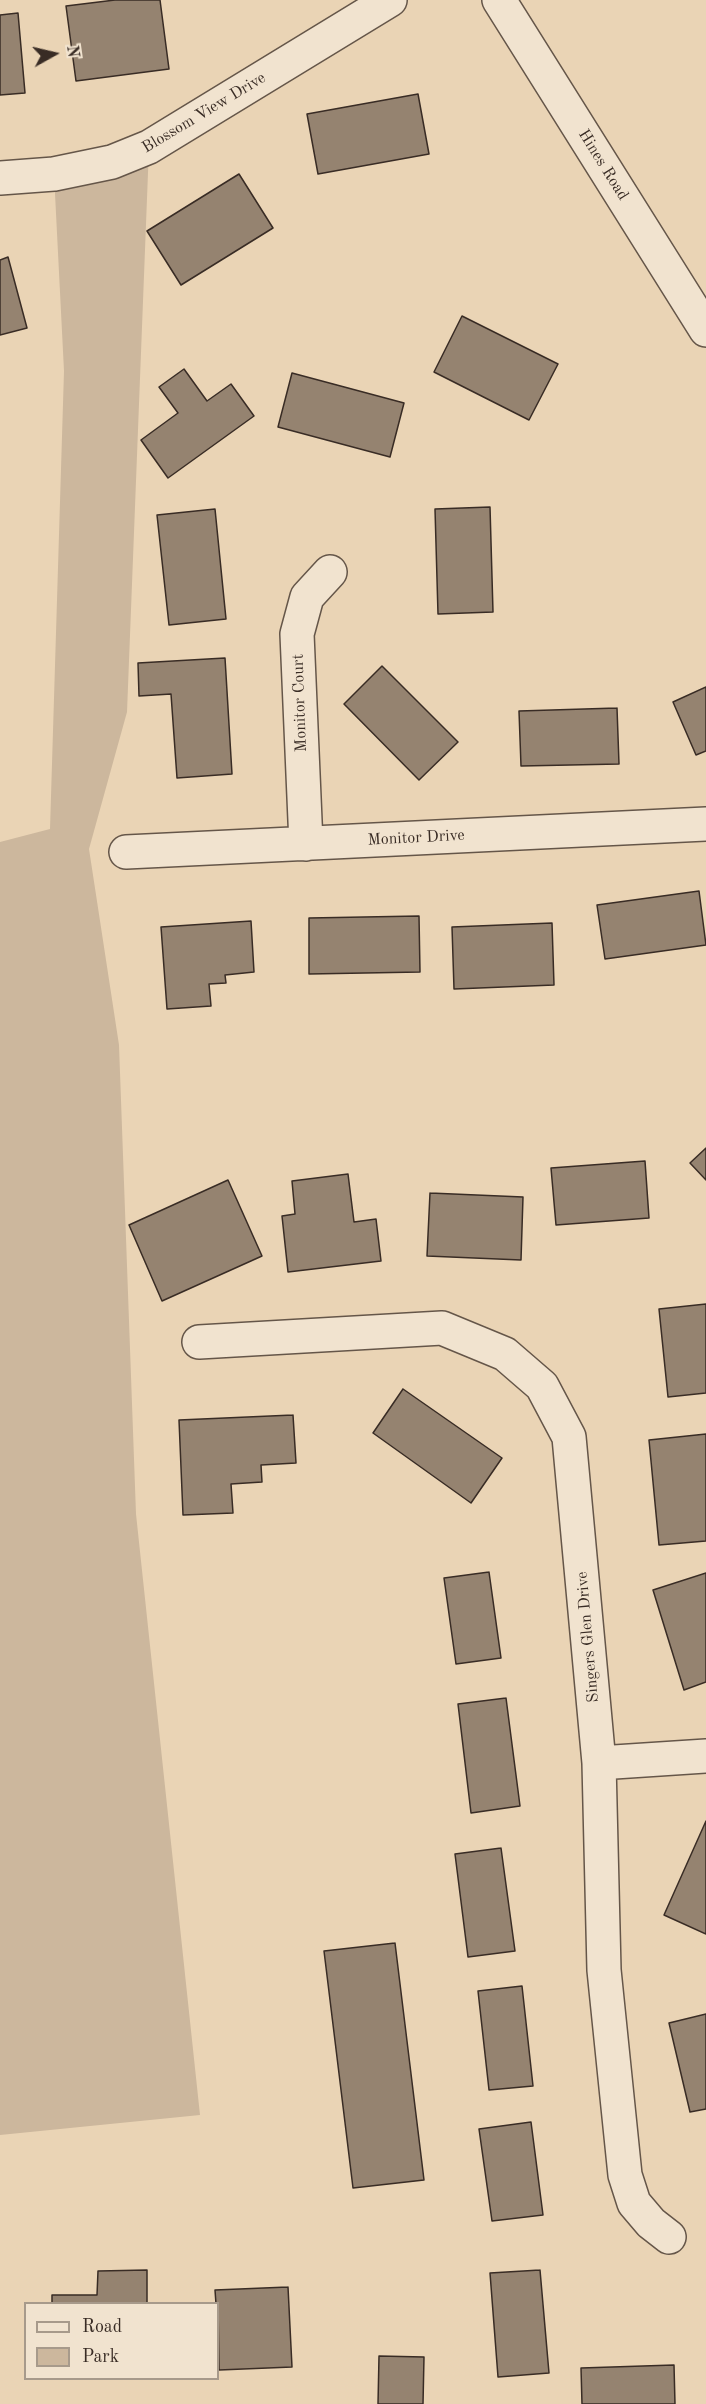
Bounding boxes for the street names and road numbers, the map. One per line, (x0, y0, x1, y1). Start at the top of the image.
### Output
street label: Blossom View Drive (139, 68, 269, 158)
street label: Hines Road (574, 126, 632, 204)
street label: Monitor Court (289, 654, 311, 752)
street label: Monitor Drive (367, 826, 465, 850)
street label: Singers Glen Drive (573, 1571, 603, 1703)

